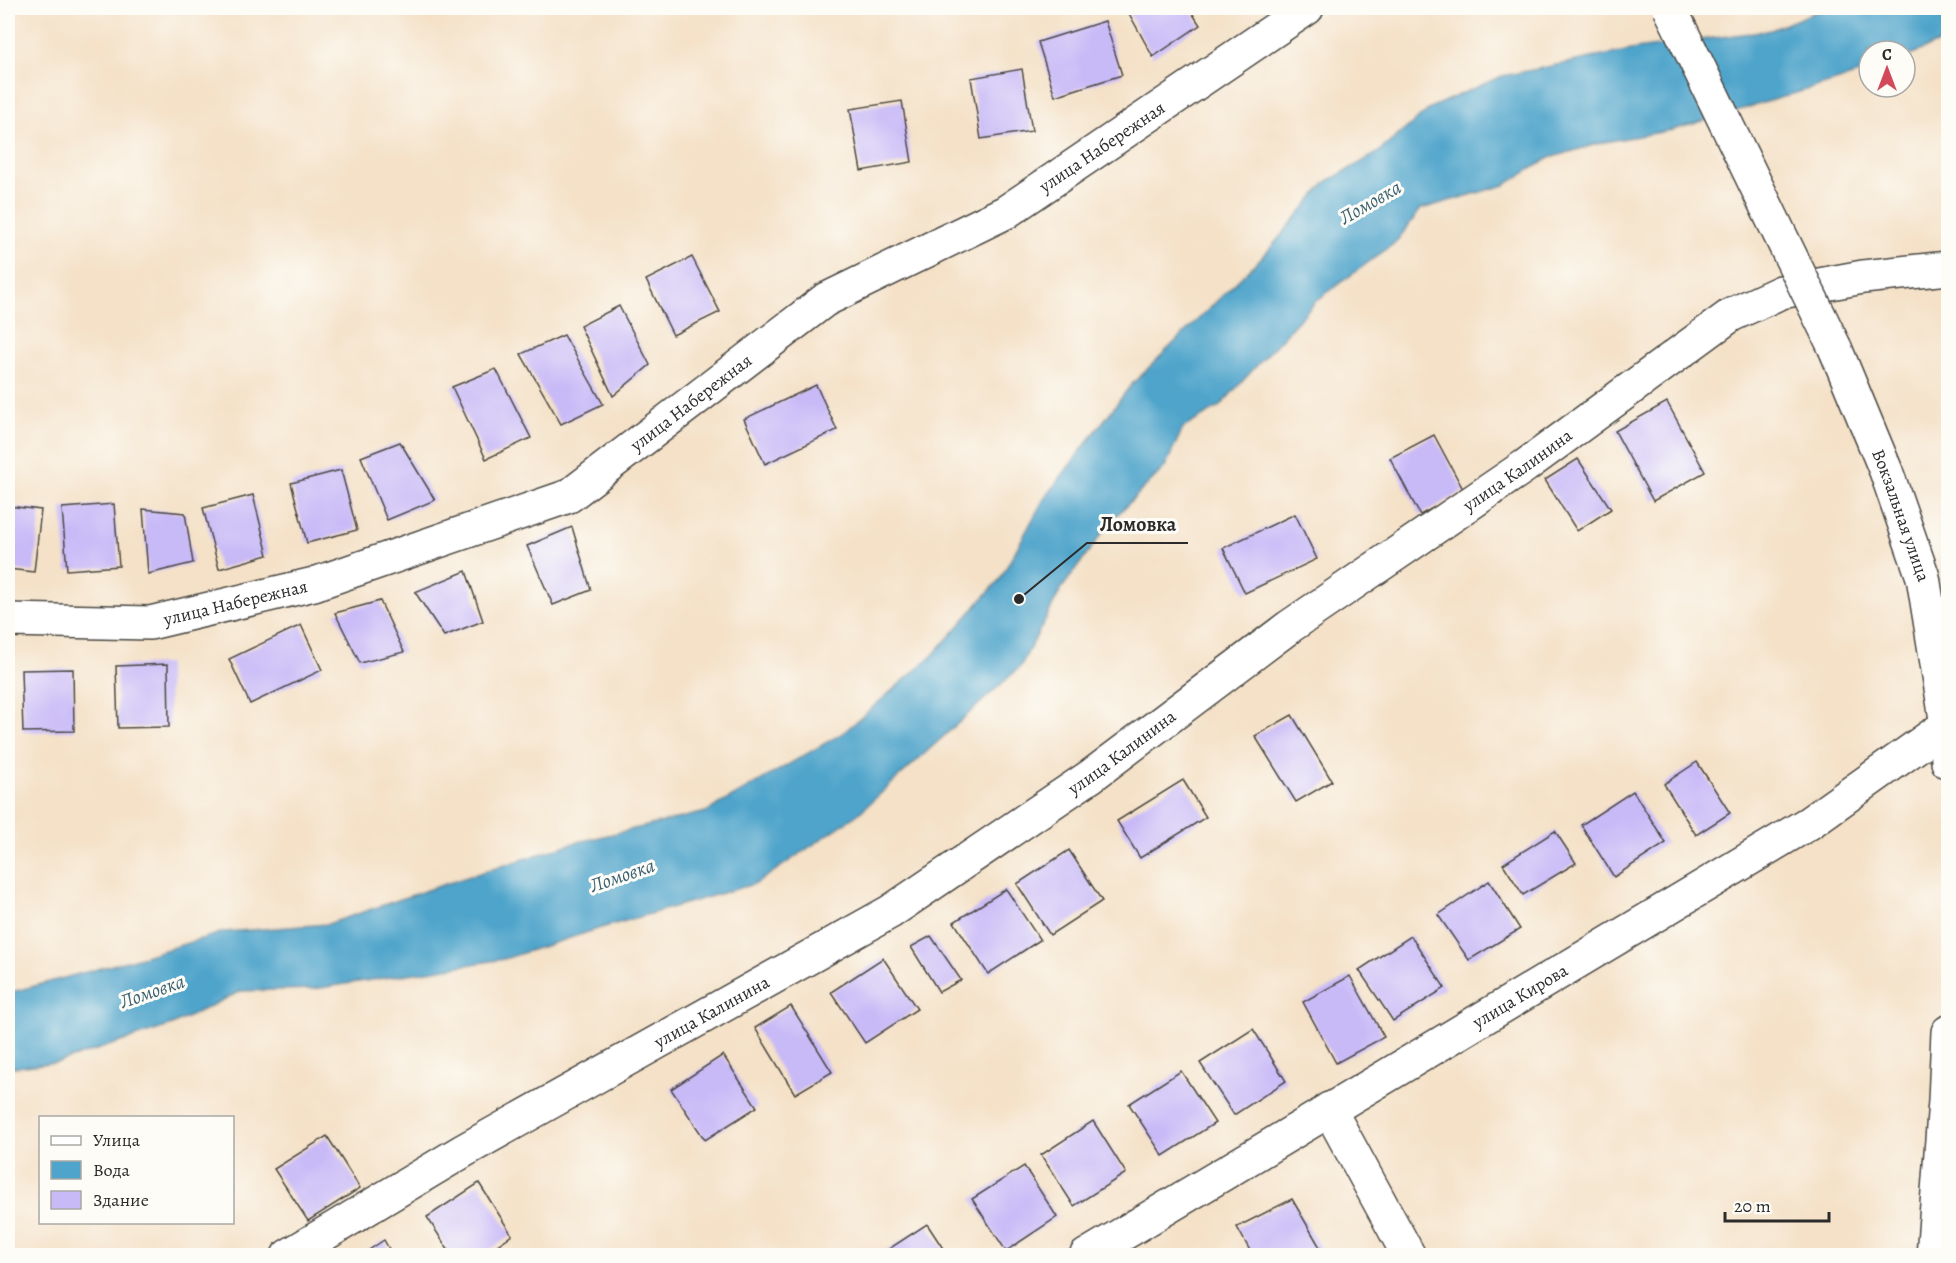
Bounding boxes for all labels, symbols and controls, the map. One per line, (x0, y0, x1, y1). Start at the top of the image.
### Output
north arrow (1857, 39, 1917, 99)
text: С (1882, 44, 1892, 66)
street label: улица Набережная (1034, 96, 1170, 199)
water label: Ломовка (1333, 174, 1406, 231)
street label: улица Набережная (624, 348, 757, 457)
street label: улица Калинина (1457, 423, 1578, 518)
street label: Вокзальная улица (1866, 445, 1936, 585)
callout: Ломовка (1087, 505, 1188, 543)
text: Ломовка (1100, 511, 1177, 538)
street label: улица Набережная (160, 574, 310, 632)
street label: улица Калинина (1062, 704, 1181, 801)
water label: Ломовка (585, 852, 658, 900)
street label: улица Кирова (1467, 958, 1573, 1034)
water label: Ломовка (115, 968, 188, 1016)
street label: улица Калинина (649, 970, 774, 1054)
legend (39, 1116, 234, 1224)
text: Улица (93, 1128, 141, 1152)
text: Вода (93, 1158, 131, 1182)
scale bar (1725, 1185, 1828, 1223)
text: Здание (93, 1188, 149, 1212)
text: 20 m (1734, 1194, 1771, 1218)

